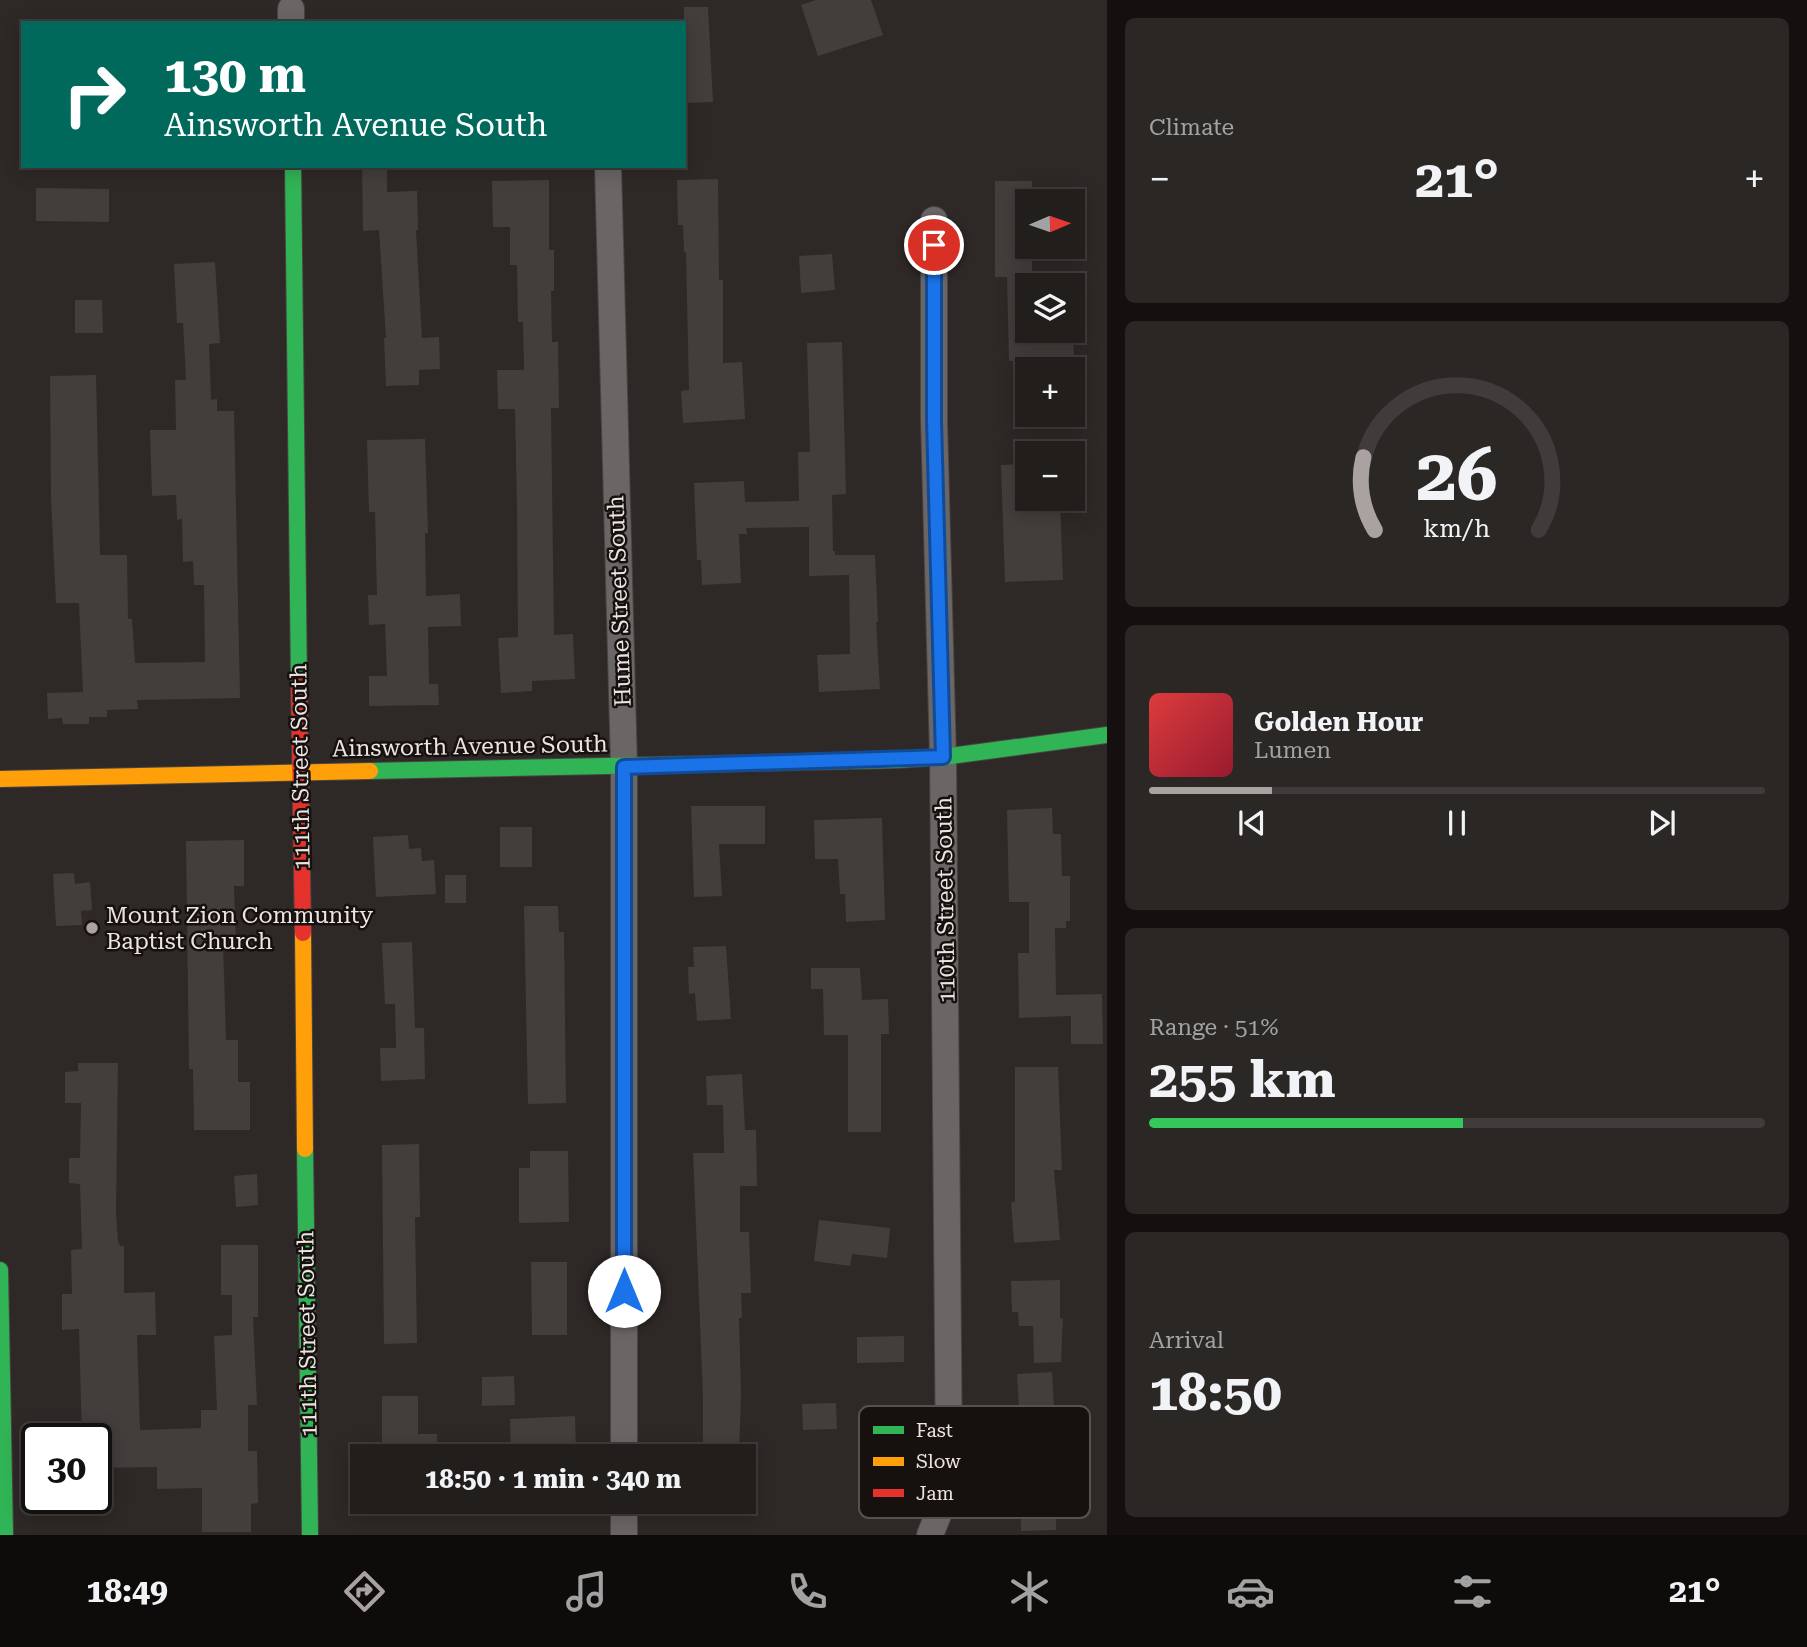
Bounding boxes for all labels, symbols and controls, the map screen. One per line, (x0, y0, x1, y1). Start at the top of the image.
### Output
text: 130 m (164, 47, 306, 104)
icon: right (49, 49, 140, 140)
text: Ainsworth Avenue South (164, 106, 548, 144)
text: Climate (1149, 114, 1234, 141)
text: 21° (1415, 149, 1499, 210)
text: − (1149, 157, 1170, 201)
text: + (1744, 157, 1765, 201)
north arrow (1015, 189, 1085, 259)
map controls (1015, 189, 1085, 511)
pin (904, 215, 964, 275)
icon: arrive (915, 226, 953, 264)
button: layers (1015, 273, 1085, 343)
button: + (1015, 357, 1085, 427)
text: 26 (1416, 434, 1498, 519)
button: − (1015, 441, 1085, 511)
street label: Hume Street South (602, 495, 637, 707)
text: km/h (1424, 514, 1490, 543)
street label: 111th Street South (285, 663, 316, 870)
text: Golden Hour (1254, 707, 1423, 737)
street label: Ainsworth Avenue South (332, 731, 608, 762)
text: Lumen (1254, 737, 1331, 764)
street label: 110th Street South (930, 796, 961, 1003)
icon: previous (1233, 804, 1271, 842)
icon: pause (1438, 804, 1476, 842)
icon: next (1643, 804, 1681, 842)
place label: Mount Zion Community Baptist Church (106, 902, 374, 955)
marker: Mount Zion Community Baptist Church (84, 920, 100, 936)
text: Range · 51% (1149, 1014, 1278, 1041)
text: 255 km (1149, 1049, 1336, 1110)
street label: 111th Street South (292, 1230, 323, 1437)
position arrow (587, 1254, 661, 1328)
text: Arrival (1149, 1327, 1224, 1354)
text: 18:50 (1149, 1362, 1282, 1423)
legend (859, 1406, 1090, 1518)
text: Fast (916, 1419, 953, 1442)
speed limit sign: 30 (21, 1423, 112, 1514)
text: Slow (916, 1450, 961, 1473)
text: 18:50 · 1 min · 340 m (425, 1464, 681, 1494)
text: Jam (916, 1482, 954, 1505)
icon: directions (340, 1567, 389, 1616)
icon: music (562, 1567, 611, 1616)
icon: phone (783, 1567, 832, 1616)
icon: climate (1005, 1567, 1054, 1616)
icon: car (1226, 1567, 1275, 1616)
icon: filters (1448, 1567, 1497, 1616)
text: 18:49 (86, 1572, 168, 1610)
text: 21° (1669, 1572, 1721, 1610)

